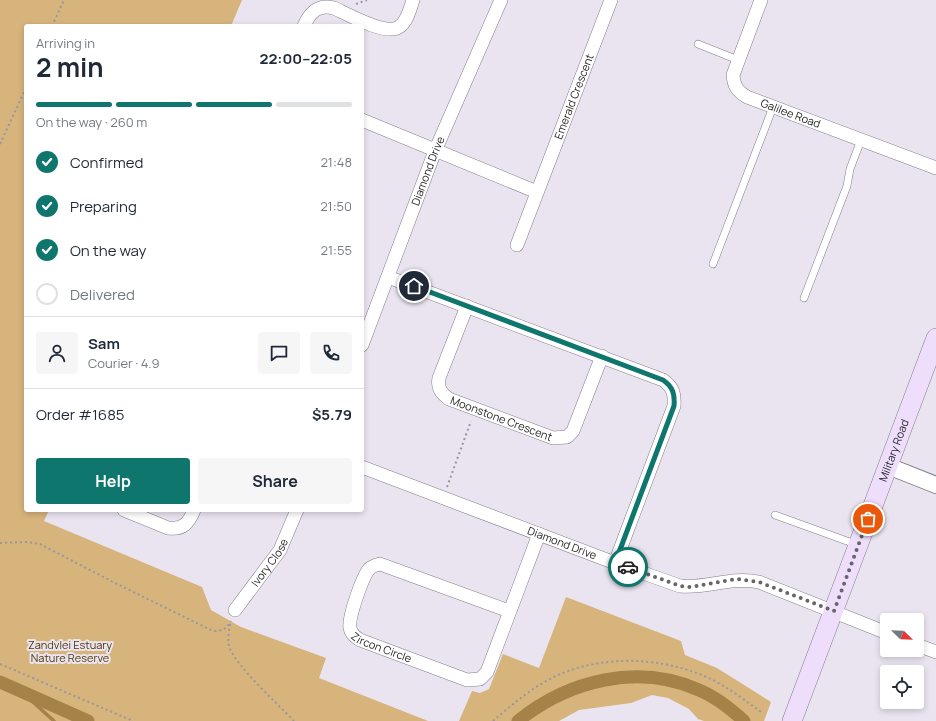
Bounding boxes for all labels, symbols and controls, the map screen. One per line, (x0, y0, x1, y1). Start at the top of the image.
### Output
text: Arriving in (36, 34, 95, 52)
text: 22:00–22:05 (259, 48, 352, 69)
text: 2 min (36, 49, 104, 85)
street label: Emerald Crescent (550, 52, 597, 141)
street label: Galilee Road (759, 95, 823, 131)
text: On the way · 260 m (36, 113, 147, 131)
street label: Diamond Drive (407, 133, 448, 207)
icon: check (36, 151, 58, 173)
text: Confirmed (70, 152, 143, 173)
text: 21:48 (320, 153, 352, 171)
icon: check (36, 195, 58, 217)
text: Preparing (70, 196, 137, 217)
text: 21:50 (320, 197, 352, 215)
icon: check (36, 239, 58, 261)
text: On the way (70, 240, 146, 261)
text: 21:55 (321, 241, 352, 259)
pin (397, 269, 431, 303)
icon: home (403, 275, 425, 297)
text: Delivered (70, 284, 135, 305)
button: person (36, 332, 78, 374)
button: chat (258, 332, 300, 374)
button: phone (310, 332, 352, 374)
text: Sam (88, 333, 120, 354)
text: Courier · 4.9 (88, 354, 160, 372)
street label: Moonstone Crescent (448, 392, 554, 444)
text: Order #1685 (36, 404, 125, 425)
text: $5.79 (312, 404, 352, 425)
street label: Military Road (875, 417, 912, 484)
button: Help (36, 458, 190, 504)
button: Share (198, 458, 352, 504)
pin (851, 502, 885, 536)
icon: bag (857, 508, 879, 530)
street label: Diamond Drive (526, 523, 600, 563)
street label: Ivory Close (247, 536, 291, 589)
courier (608, 547, 648, 587)
icon: car (617, 556, 639, 578)
north arrow (880, 613, 924, 657)
map controls (880, 613, 924, 709)
street label: Zircon Circle (348, 628, 414, 666)
park label: Zandvlei Estuary Nature Reserve (28, 637, 112, 665)
button: locate (880, 665, 924, 709)

